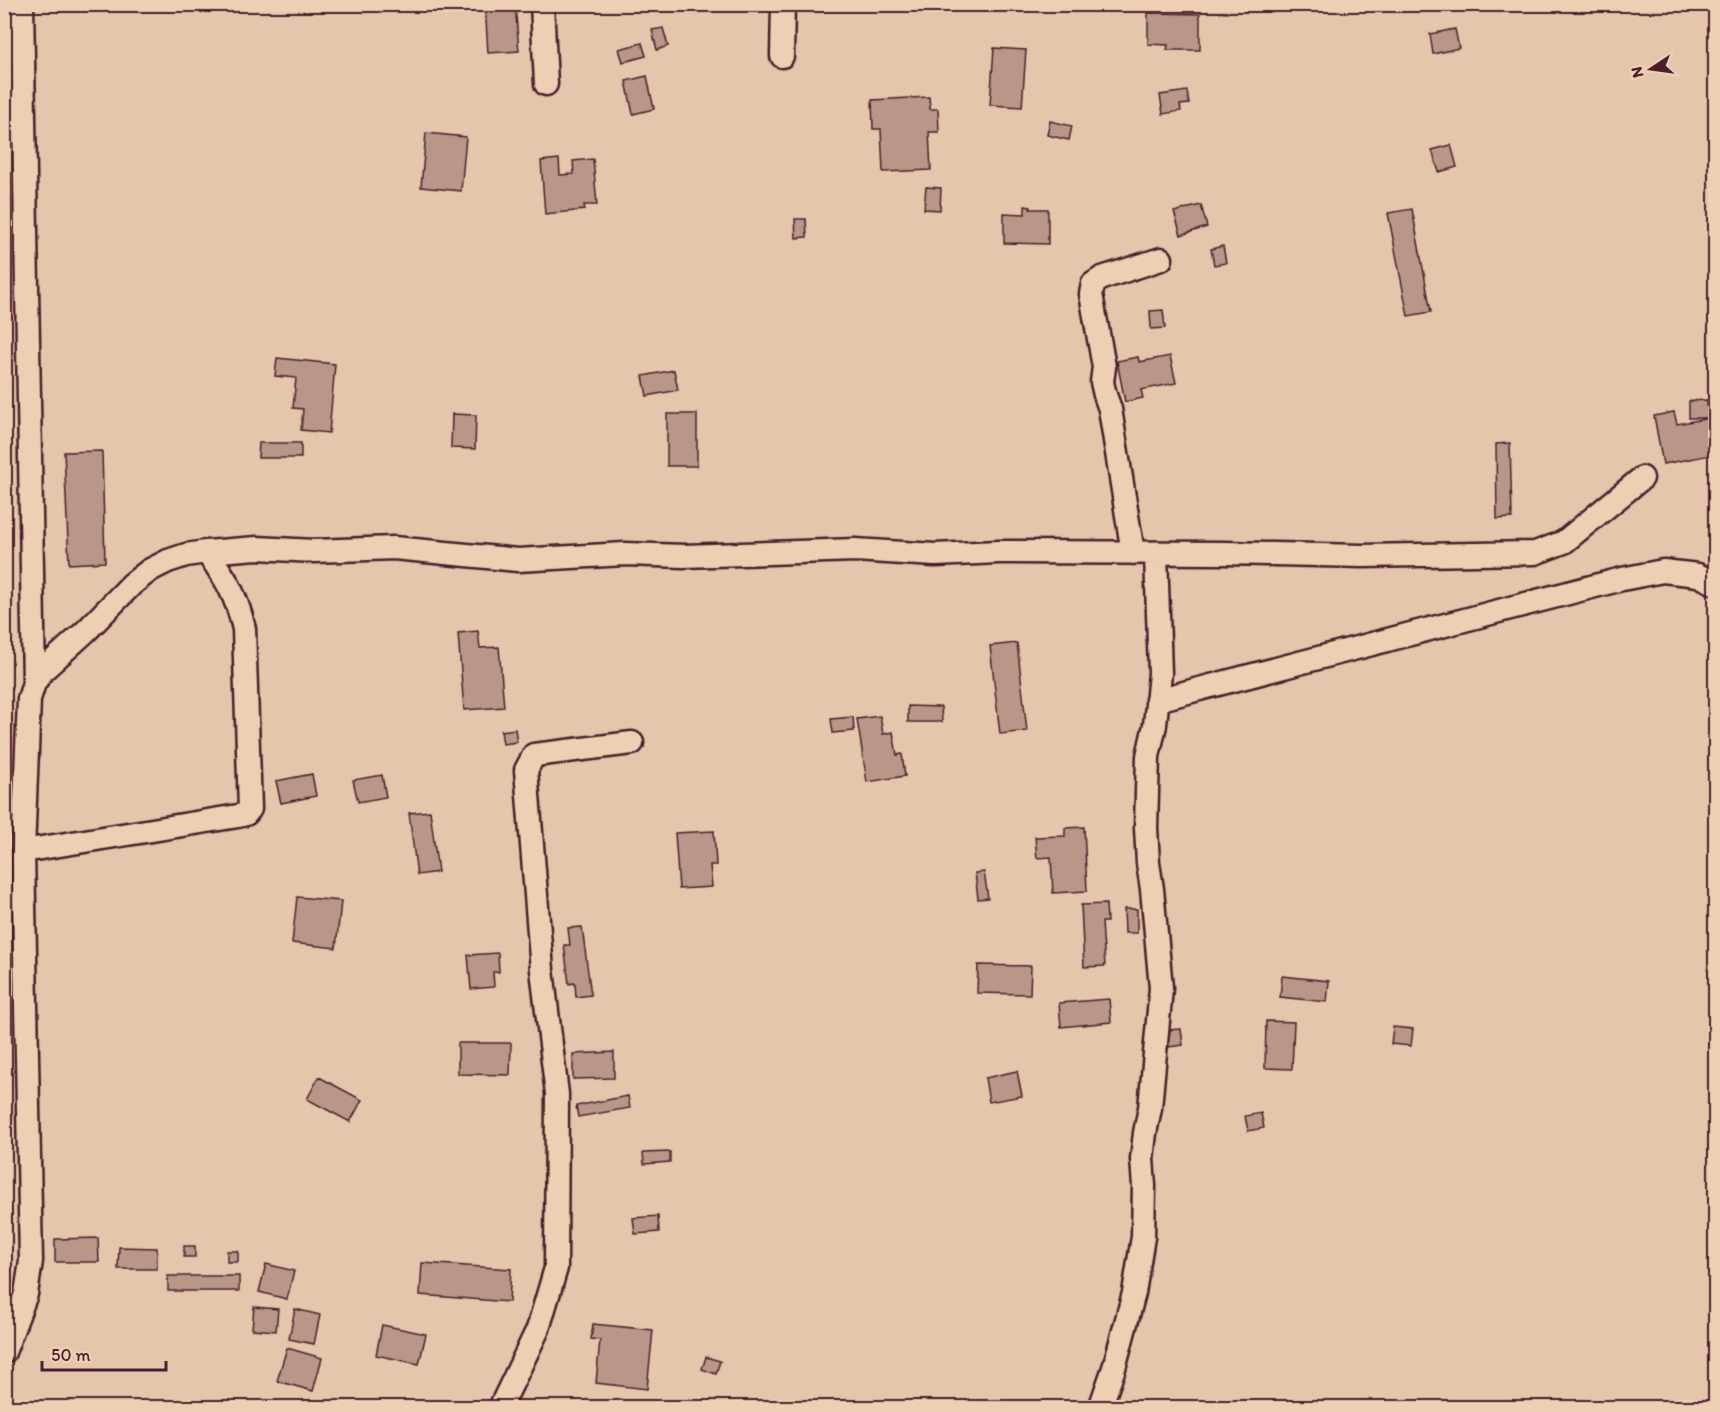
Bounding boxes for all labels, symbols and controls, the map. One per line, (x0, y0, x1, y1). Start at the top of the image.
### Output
north arrow (1621, 39, 1681, 99)
text: N (1626, 65, 1647, 80)
scale bar (42, 1334, 166, 1372)
text: 50 m (51, 1344, 91, 1366)

